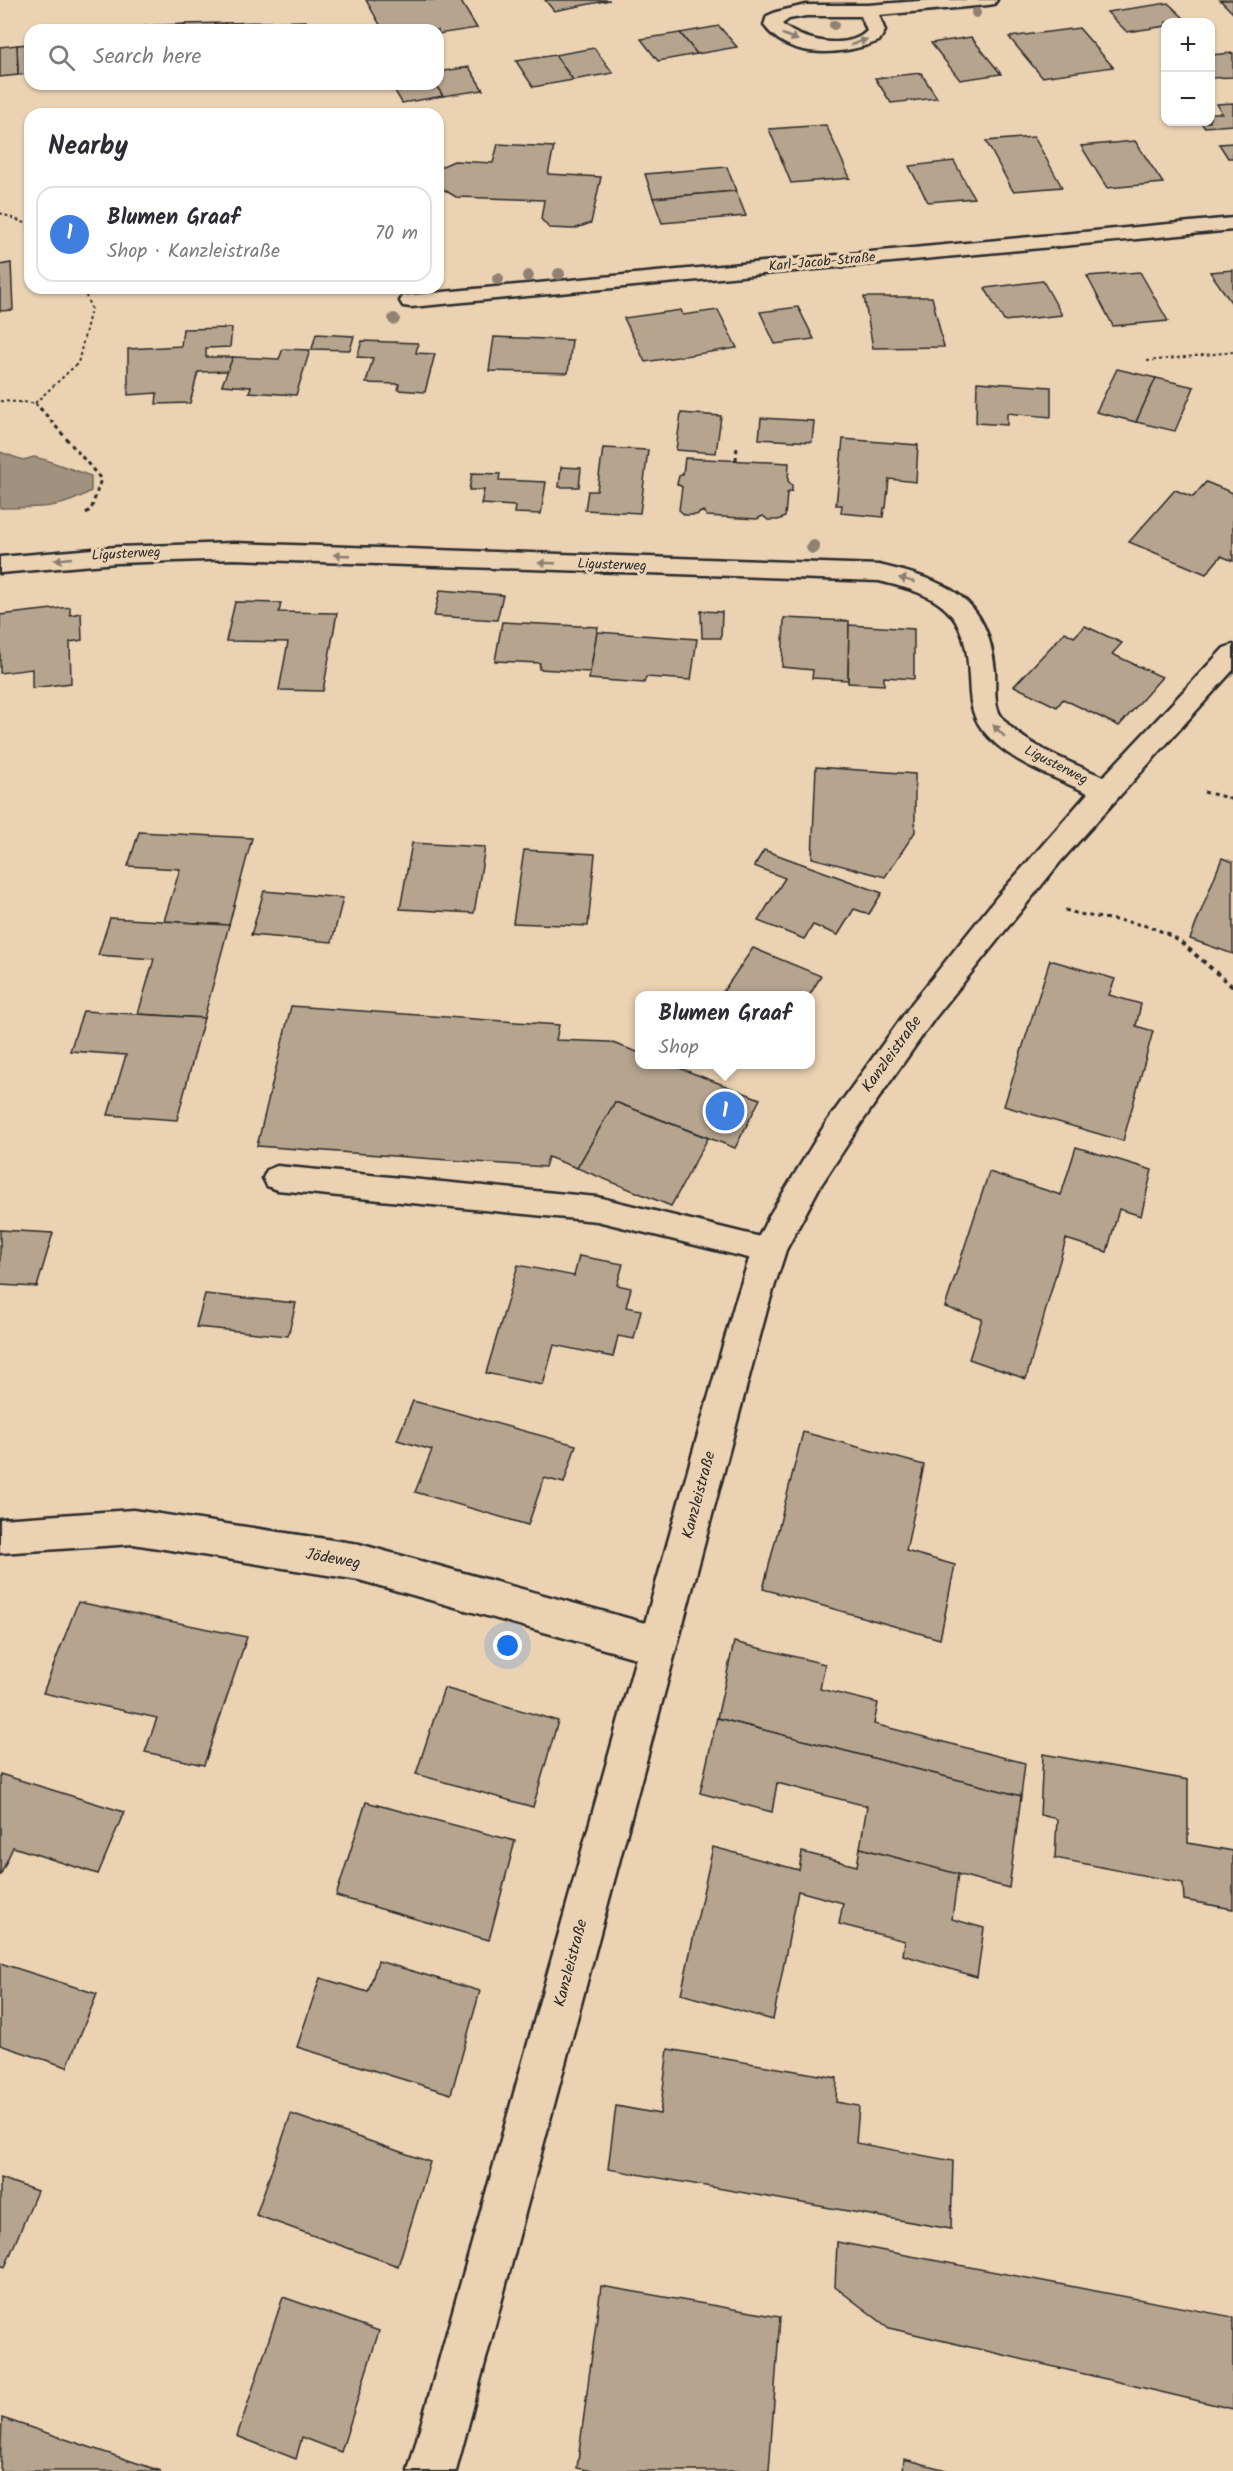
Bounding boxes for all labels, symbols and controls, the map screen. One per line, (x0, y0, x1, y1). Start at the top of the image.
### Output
map controls (1161, 18, 1215, 126)
button: + (1161, 18, 1215, 72)
search box (24, 24, 444, 90)
one-way arrow (781, 32, 799, 42)
one-way arrow (850, 37, 868, 47)
text: Search here (93, 40, 201, 75)
icon: search (45, 41, 78, 74)
button: − (1161, 72, 1215, 126)
text: Nearby (48, 126, 128, 168)
text: Blumen Graaf (107, 201, 240, 236)
text: 1 (66, 218, 73, 250)
text: 70 m (375, 218, 418, 250)
text: Shop · Kanzleistraße (107, 236, 280, 268)
street label: Karl-Jacob-Straße (768, 246, 877, 278)
street label: Ligusterweg (91, 541, 161, 567)
one-way arrow (332, 551, 351, 560)
street label: Ligusterweg (577, 553, 647, 577)
one-way arrow (53, 554, 72, 563)
one-way arrow (538, 558, 557, 567)
one-way arrow (898, 575, 916, 584)
one-way arrow (992, 724, 1007, 738)
street label: Ligusterweg (1020, 740, 1092, 790)
popup (635, 991, 815, 1069)
text: Blumen Graaf (659, 997, 791, 1032)
street label: Kanzleistraße (855, 1010, 929, 1098)
text: Shop (659, 1032, 699, 1064)
pin: 1 (706, 1088, 744, 1134)
street label: Kanzleistraße (675, 1448, 723, 1542)
street label: Jödeweg (304, 1542, 362, 1576)
your location (493, 1631, 522, 1660)
street label: Kanzleistraße (547, 1916, 595, 2010)

